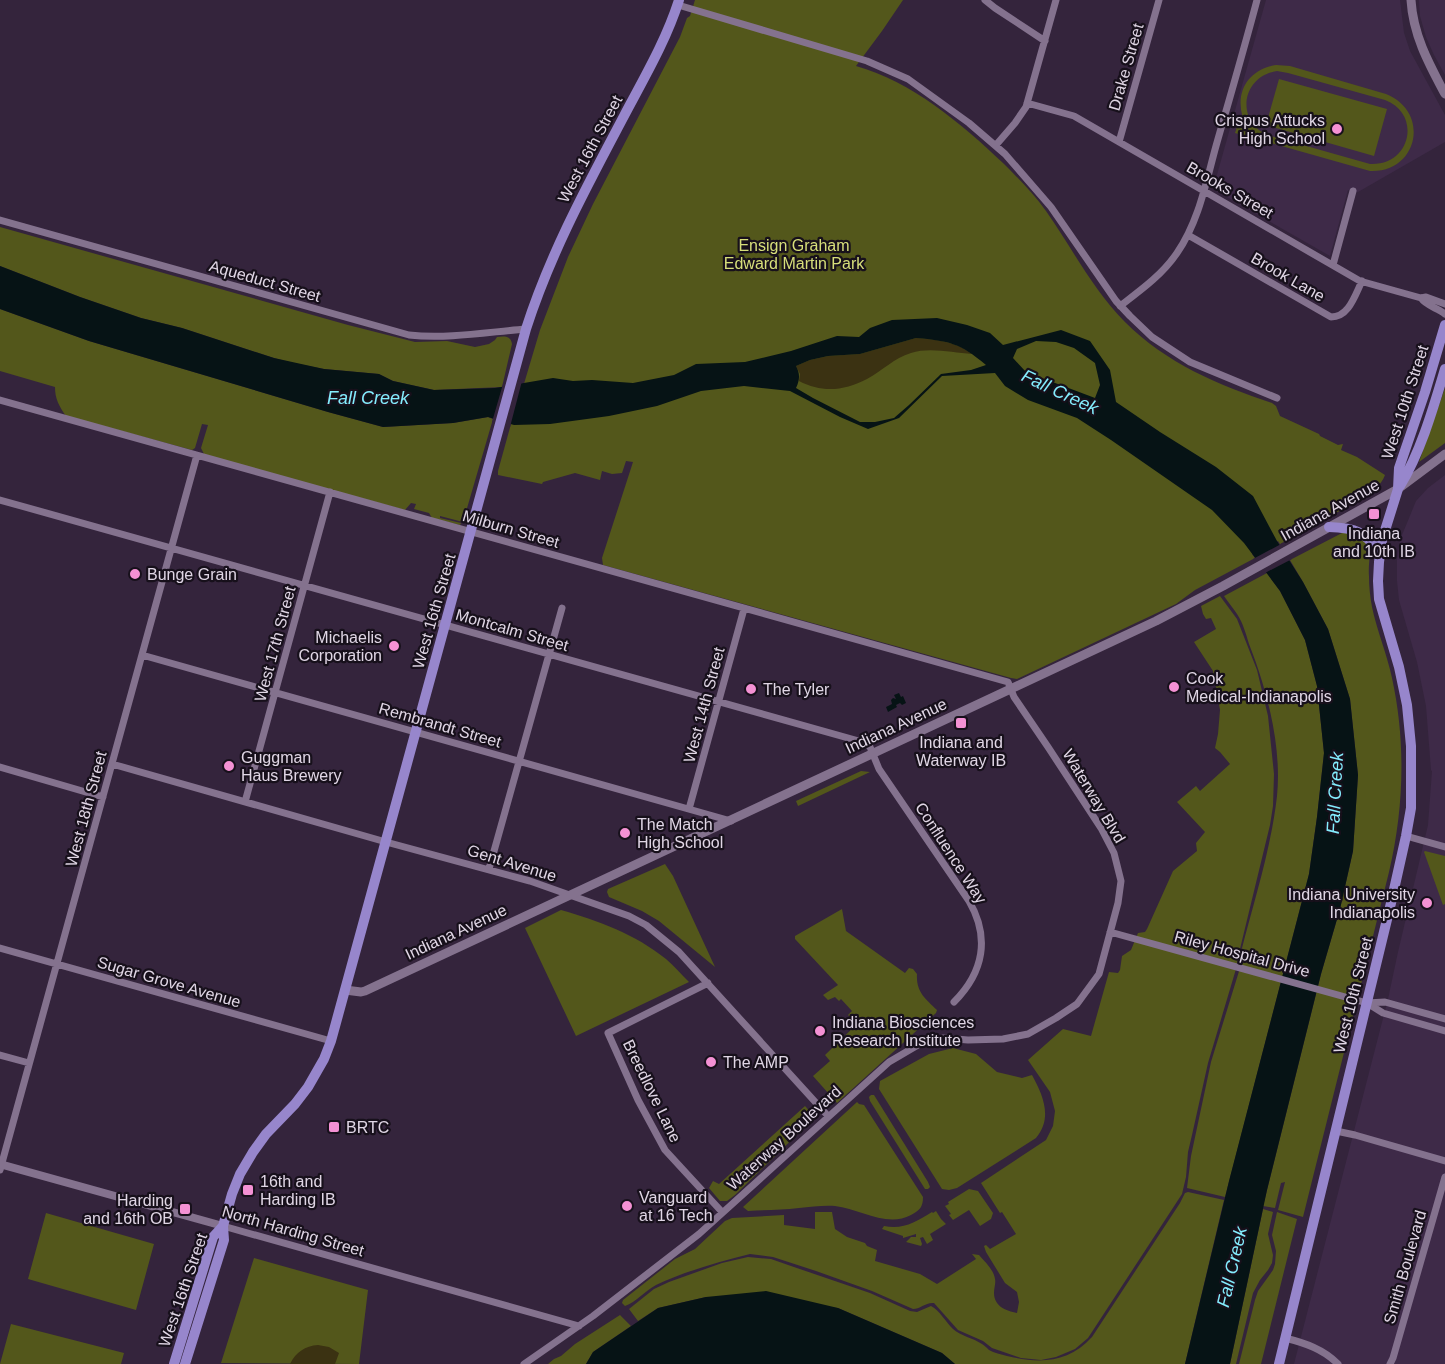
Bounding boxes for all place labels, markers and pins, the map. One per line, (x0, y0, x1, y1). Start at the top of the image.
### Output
place label: Crispus Attucks High School (1215, 112, 1325, 147)
marker: Crispus Attucks High School (1330, 122, 1344, 136)
marker: Indiana and 10th IB (1367, 507, 1381, 521)
place label: Indiana and 10th IB (1333, 525, 1415, 560)
place label: Bunge Grain (147, 566, 237, 583)
marker: Bunge Grain (128, 567, 142, 581)
place label: Michaelis Corporation (298, 629, 382, 664)
marker: Michaelis Corporation (387, 639, 401, 653)
place label: Cook Medical-Indianapolis (1186, 670, 1332, 705)
marker: Cook Medical-Indianapolis (1167, 680, 1181, 694)
place label: The Tyler (763, 681, 830, 698)
marker: The Tyler (744, 682, 758, 696)
marker: Indiana and Waterway IB (954, 716, 968, 730)
place label: Indiana and Waterway IB (916, 734, 1006, 769)
place label: Guggman Haus Brewery (241, 749, 341, 784)
marker: Guggman Haus Brewery (222, 759, 236, 773)
place label: The Match High School (637, 816, 723, 851)
marker: The Match High School (618, 826, 632, 840)
place label: Indiana University Indianapolis (1288, 886, 1415, 921)
marker: Indiana University Indianapolis (1420, 896, 1434, 910)
place label: Indiana Biosciences Research Institute (832, 1014, 974, 1049)
marker: Indiana Biosciences Research Institute (813, 1024, 827, 1038)
place label: The AMP (723, 1054, 789, 1071)
marker: The AMP (704, 1055, 718, 1069)
place label: BRTC (346, 1119, 389, 1136)
marker: BRTC (327, 1120, 341, 1134)
place label: 16th and Harding IB (260, 1173, 336, 1208)
marker: 16th and Harding IB (241, 1183, 255, 1197)
place label: Vanguard at 16 Tech (639, 1189, 713, 1224)
place label: Harding and 16th OB (83, 1192, 173, 1227)
marker: Vanguard at 16 Tech (620, 1199, 634, 1213)
marker: Harding and 16th OB (178, 1202, 192, 1216)

